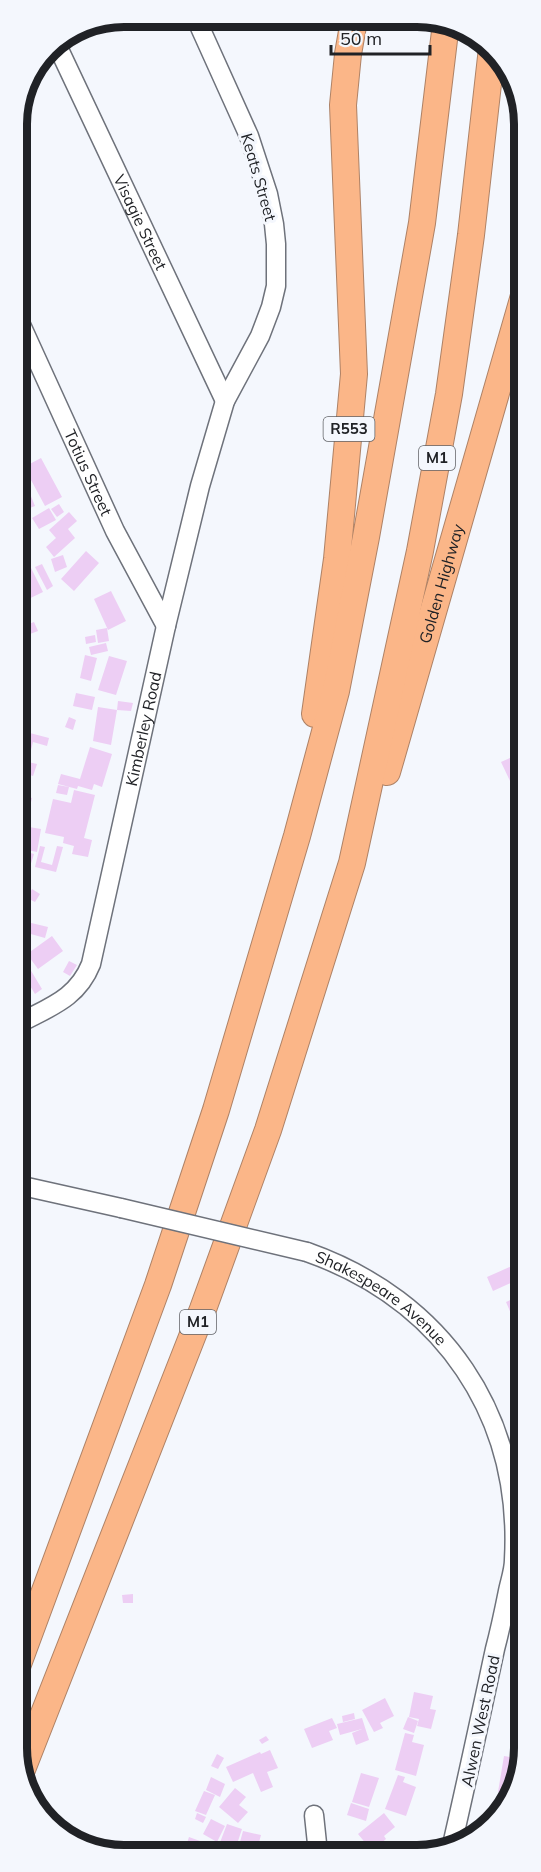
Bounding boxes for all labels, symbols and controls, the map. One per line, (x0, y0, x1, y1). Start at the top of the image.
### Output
scale bar (331, 18, 430, 56)
text: 50 m (340, 27, 382, 50)
street label: Keats Street (237, 131, 281, 223)
street label: Visagie Street (109, 171, 172, 273)
road number: R553 (324, 417, 374, 441)
street label: Totius Street (60, 426, 117, 519)
road number: M1 (419, 446, 455, 470)
street label: Golden Highway (415, 521, 468, 646)
street label: Kimberley Road (121, 670, 166, 788)
street label: Shakespeare Avenue (313, 1246, 451, 1349)
road number: M1 (180, 1310, 216, 1334)
street label: Alwen West Road (456, 1653, 504, 1789)

